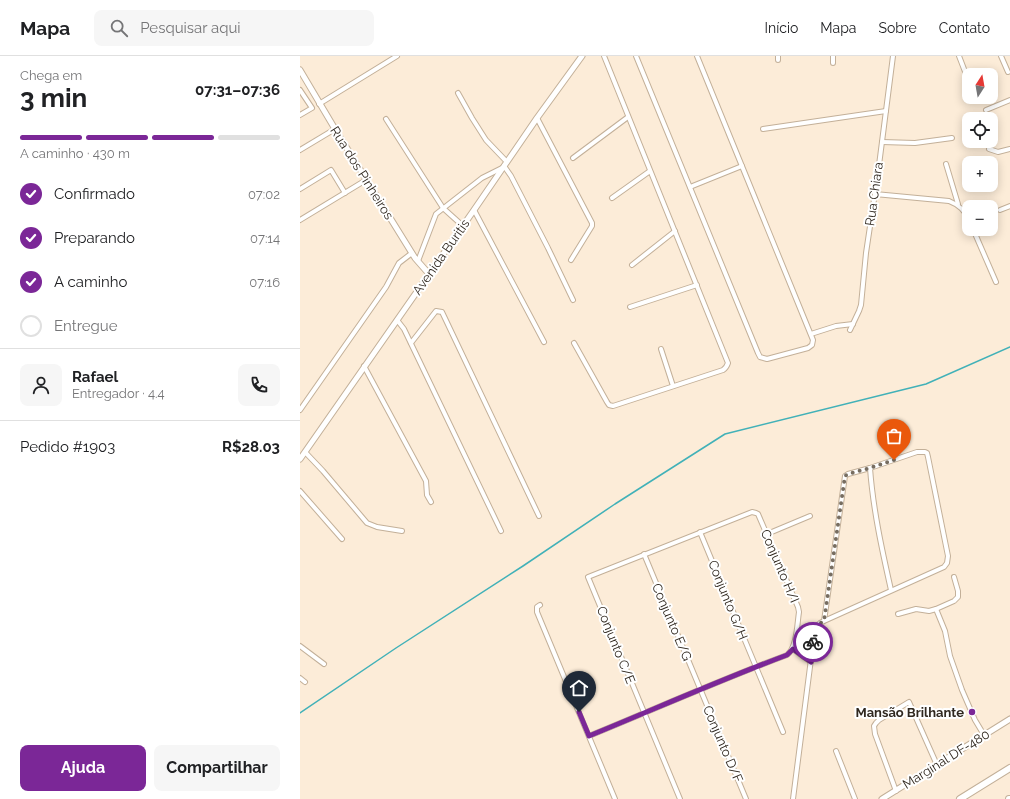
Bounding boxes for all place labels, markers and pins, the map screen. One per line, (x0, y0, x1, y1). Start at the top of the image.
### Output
pin (877, 419, 911, 460)
pin (562, 671, 596, 712)
place label: Mansão Brilhante (856, 705, 964, 720)
marker: Mansão Brilhante (967, 707, 977, 717)

